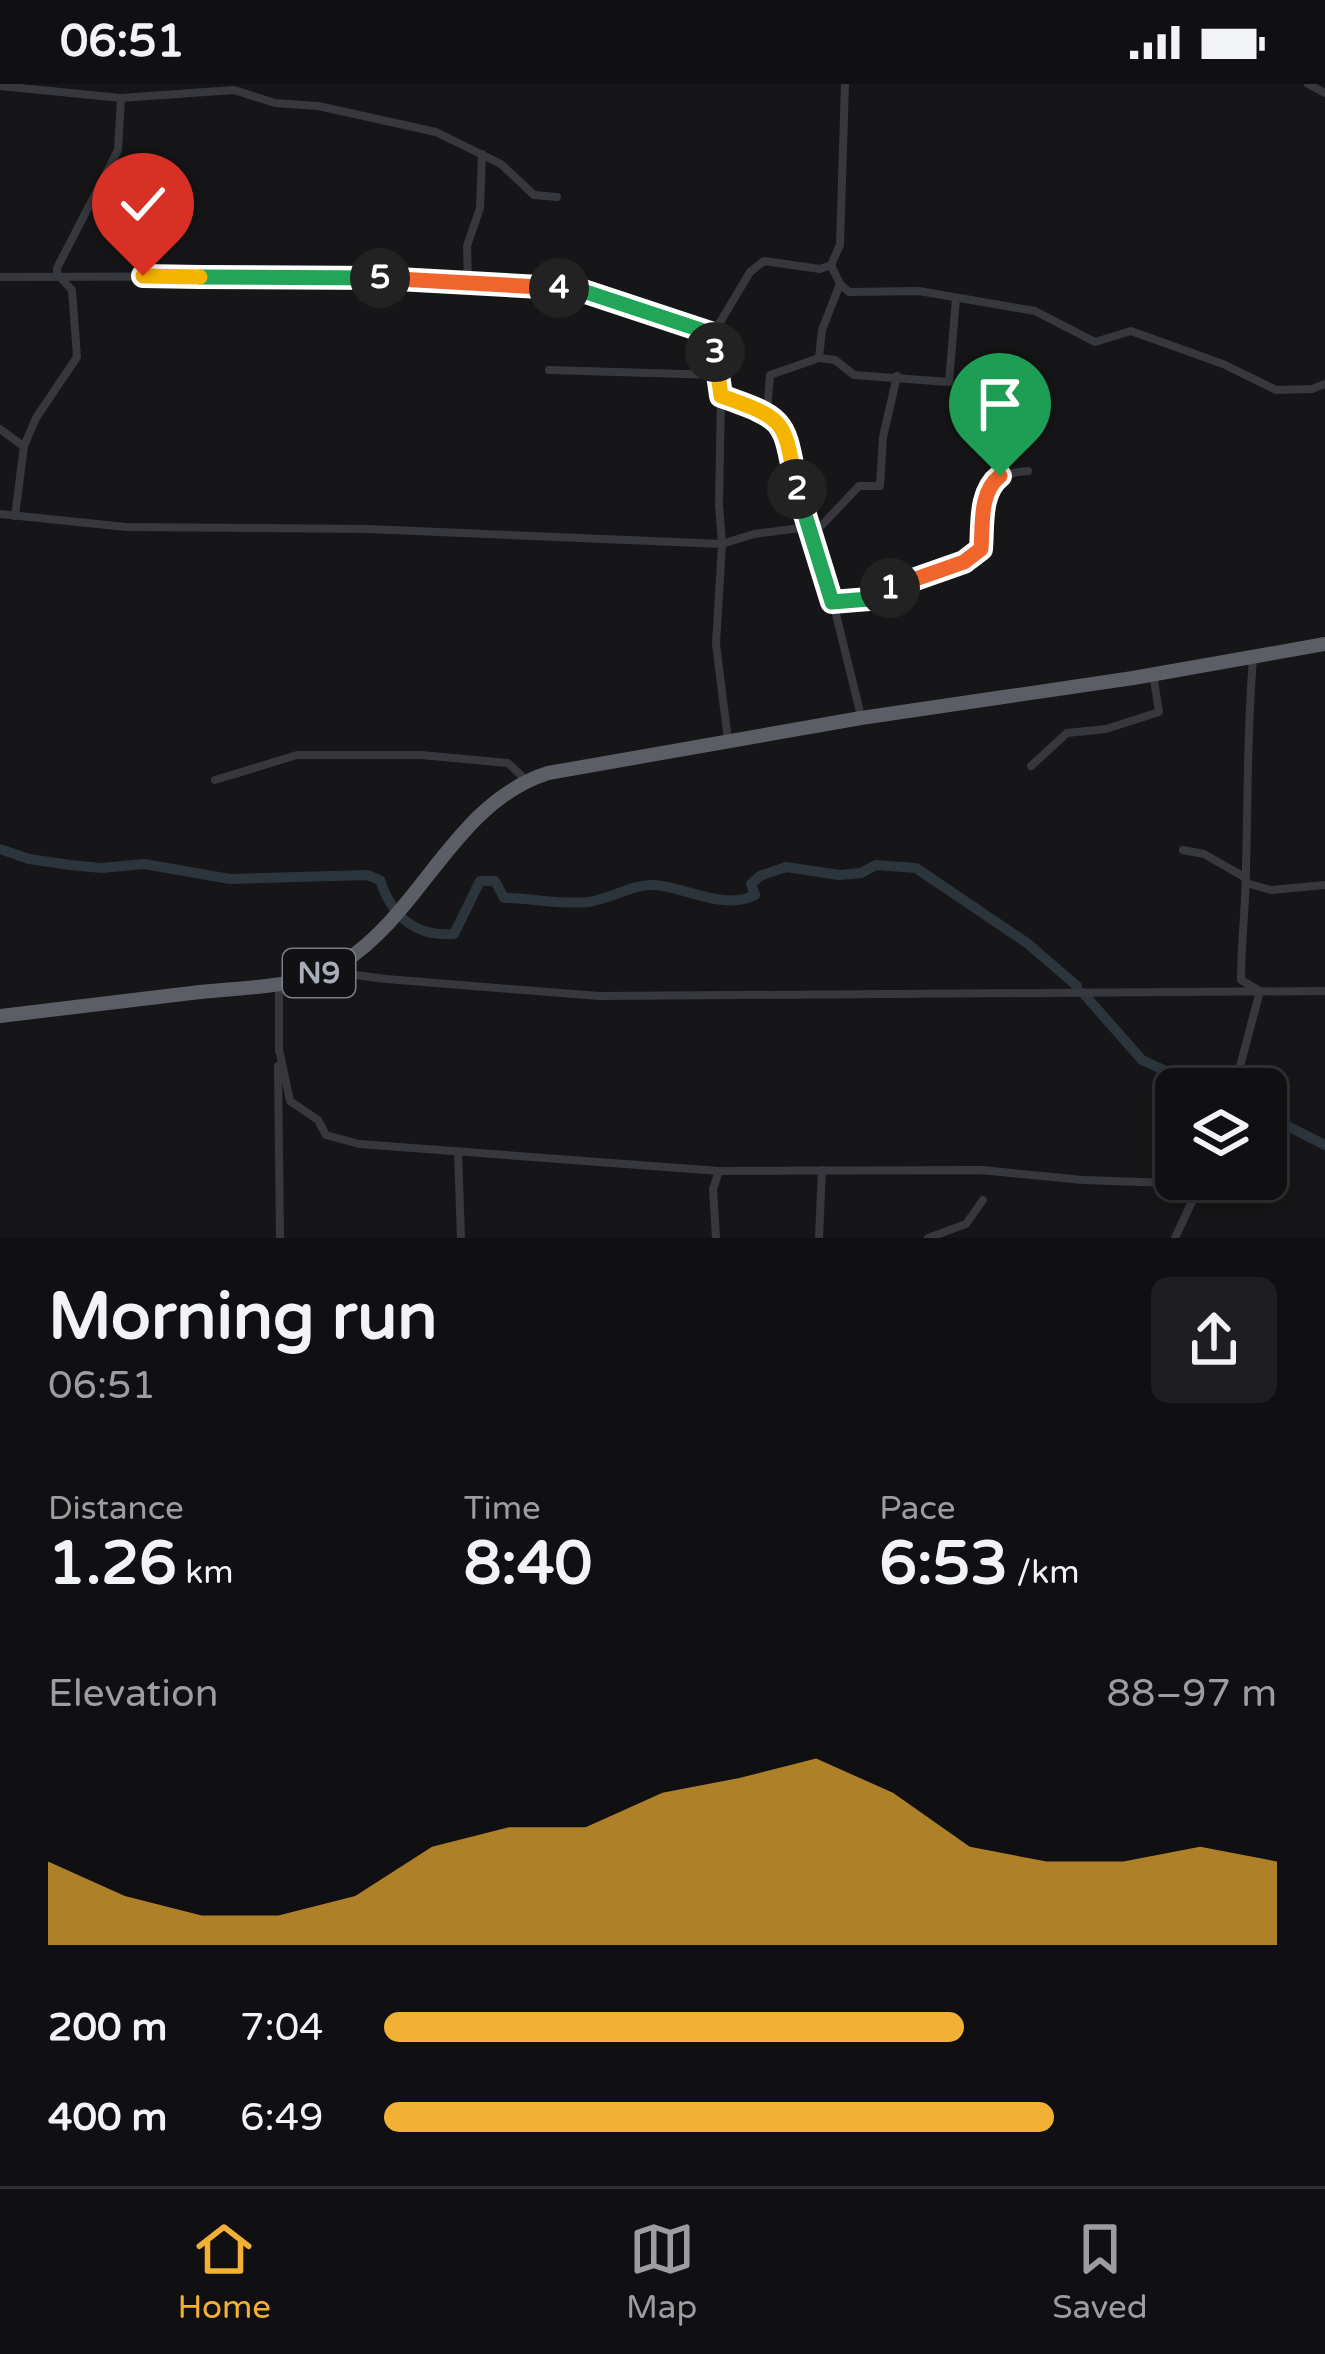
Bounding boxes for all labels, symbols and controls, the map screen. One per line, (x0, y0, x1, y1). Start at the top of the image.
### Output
text: 06:51 (60, 15, 185, 69)
pin (92, 153, 194, 276)
icon: check (110, 171, 176, 237)
pin: 5 (350, 248, 410, 308)
text: 5 (370, 258, 390, 297)
pin: 4 (529, 258, 589, 318)
text: 4 (549, 268, 569, 307)
pin: 3 (685, 322, 745, 382)
text: 3 (705, 332, 725, 371)
pin (949, 353, 1051, 476)
icon: arrive (967, 371, 1033, 437)
pin: 2 (767, 459, 827, 519)
text: 2 (787, 469, 807, 508)
pin: 1 (860, 558, 920, 618)
text: 1 (880, 568, 900, 607)
road number: N9 (283, 949, 355, 997)
map controls (1155, 1068, 1287, 1200)
button: layers (1155, 1068, 1287, 1200)
text: Morning run (48, 1277, 438, 1357)
button: share (1151, 1277, 1277, 1403)
text: 06:51 (48, 1362, 156, 1409)
text: Distance (48, 1489, 184, 1528)
text: Time (464, 1489, 541, 1528)
text: Pace (879, 1489, 955, 1528)
text: 1.26 (48, 1528, 177, 1600)
text: 8:40 (464, 1528, 592, 1600)
text: 6:53 (879, 1528, 1008, 1600)
text: km (177, 1553, 234, 1592)
text: /km (1008, 1553, 1079, 1592)
text: Elevation (48, 1670, 218, 1717)
text: 88–97 m (1106, 1670, 1277, 1717)
text: 200 m (48, 2004, 167, 2051)
text: 7:04 (240, 2004, 324, 2051)
text: 400 m (48, 2094, 167, 2141)
text: 6:49 (240, 2094, 324, 2141)
tab: Home (177, 2216, 271, 2327)
tab: Map (626, 2216, 697, 2327)
tab: Saved (1052, 2216, 1148, 2327)

